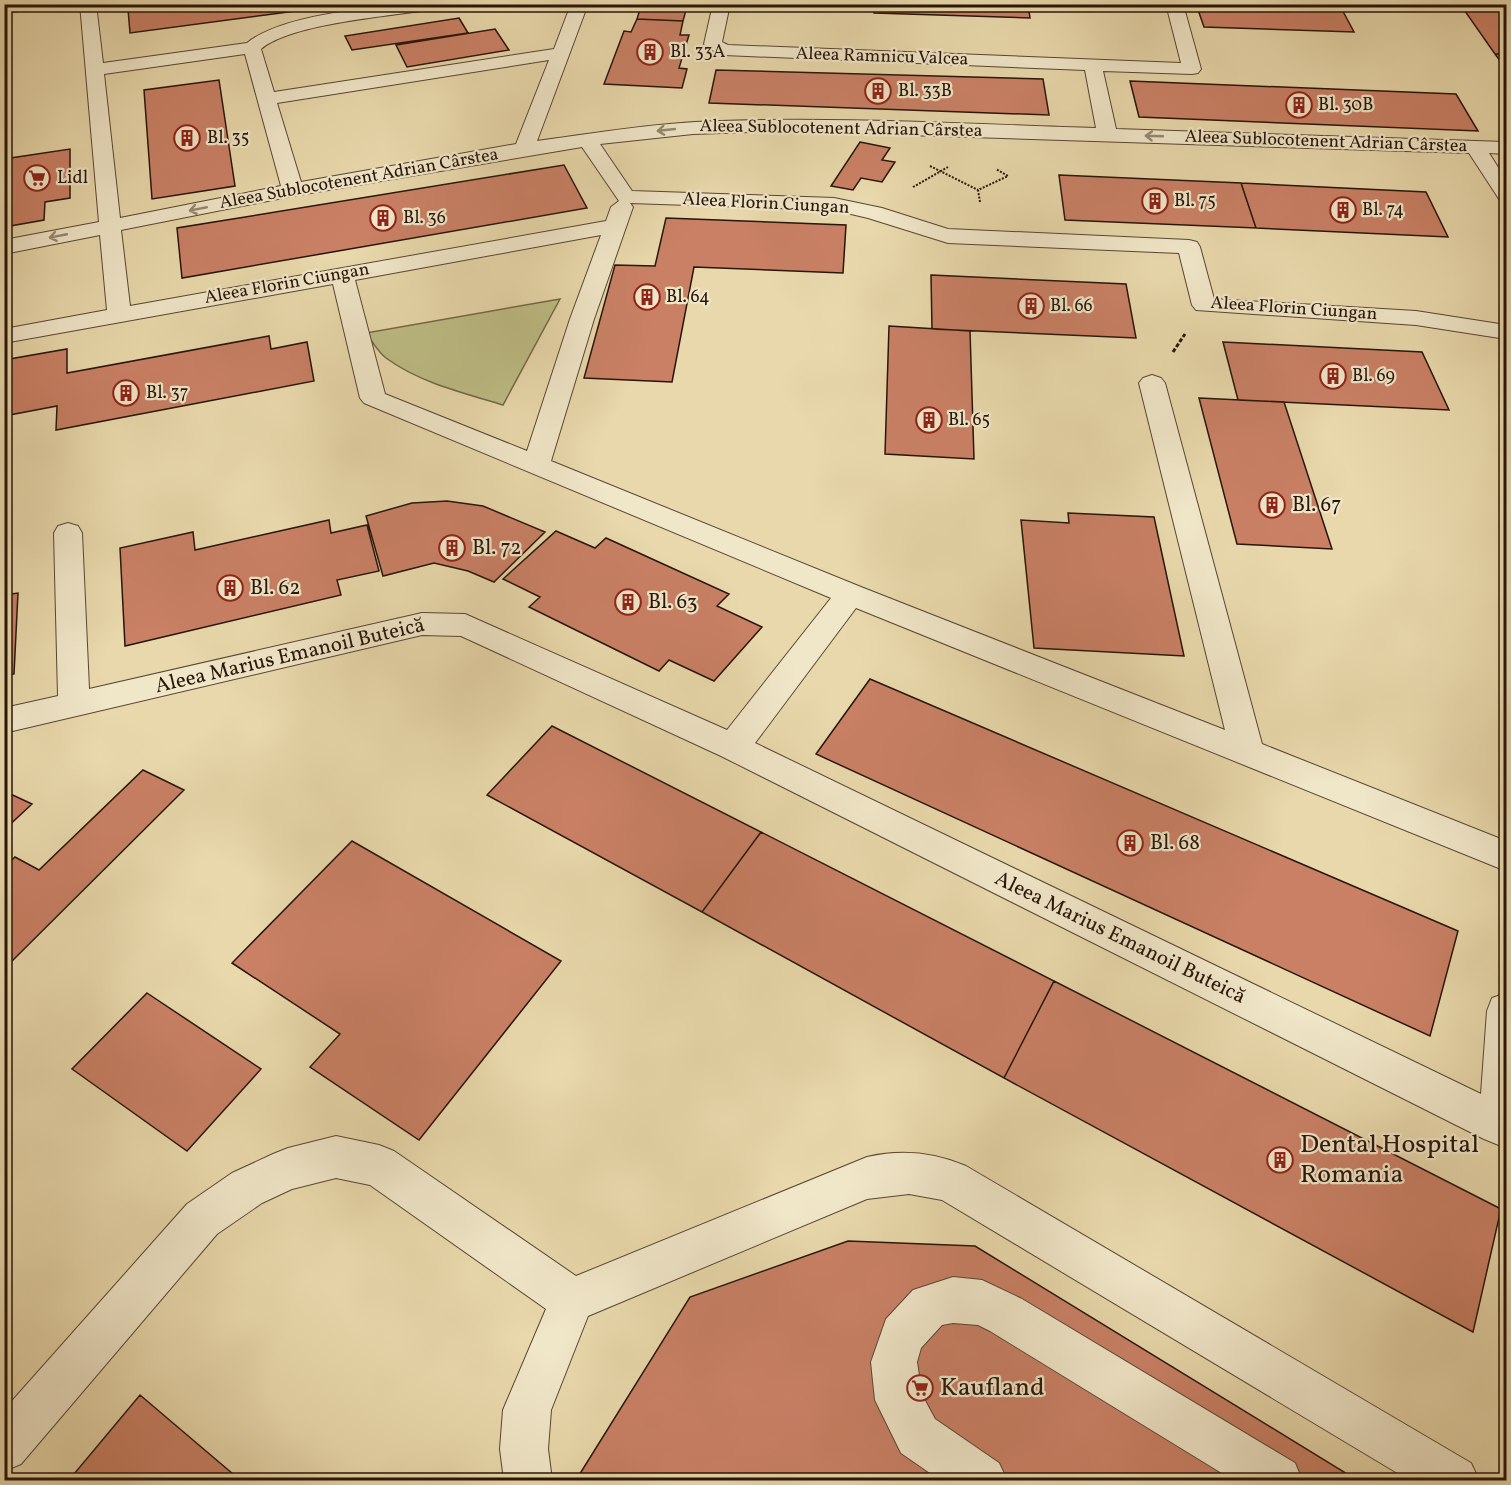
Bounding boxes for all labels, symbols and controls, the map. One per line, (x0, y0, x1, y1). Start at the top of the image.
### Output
building icon: Bl. 33A (635, 37, 665, 67)
place label: Bl. 33A (670, 40, 726, 65)
street label: Aleea Ramnicu Valcea (795, 41, 969, 73)
building icon: Bl. 33B (863, 76, 893, 106)
place label: Bl. 33B (898, 79, 952, 104)
building icon: Bl. 30B (1284, 90, 1314, 120)
place label: Bl. 30B (1318, 93, 1373, 118)
street label: Aleea Sublocotenent Adrian Cârstea (699, 114, 983, 144)
building icon: Bl. 35 (172, 123, 202, 153)
one-way arrow (656, 125, 676, 136)
street label: Aleea Sublocotenent Adrian Cârstea (1184, 125, 1468, 159)
place label: Bl. 35 (207, 126, 249, 151)
one-way arrow (1145, 131, 1165, 142)
street label: Aleea Sublocotenent Adrian Cârstea (217, 142, 501, 216)
supermarket icon: Lidl (22, 163, 52, 193)
place label: Lidl (57, 166, 88, 191)
building icon: Bl. 75 (1140, 186, 1170, 216)
street label: Aleea Florin Ciungan (682, 187, 850, 221)
place label: Bl. 75 (1174, 189, 1216, 214)
building icon: Bl. 74 (1328, 195, 1358, 225)
place label: Bl. 74 (1362, 198, 1404, 223)
building icon: Bl. 36 (368, 203, 398, 233)
one-way arrow (188, 204, 208, 215)
place label: Bl. 36 (403, 206, 446, 231)
one-way arrow (48, 231, 68, 242)
street label: Aleea Florin Ciungan (203, 257, 372, 311)
building icon: Bl. 64 (632, 282, 662, 312)
place label: Bl. 64 (666, 285, 710, 310)
building icon: Bl. 66 (1016, 291, 1046, 321)
street label: Aleea Florin Ciungan (1210, 291, 1378, 327)
place label: Bl. 66 (1050, 294, 1093, 319)
building icon: Bl. 69 (1318, 361, 1348, 391)
place label: Bl. 69 (1352, 364, 1395, 389)
building icon: Bl. 37 (111, 378, 141, 408)
place label: Bl. 37 (146, 381, 188, 406)
building icon: Bl. 65 (914, 405, 944, 435)
place label: Bl. 65 (948, 408, 990, 433)
building icon: Bl. 67 (1257, 490, 1287, 520)
place label: Bl. 67 (1292, 491, 1341, 520)
building icon: Bl. 72 (437, 533, 467, 563)
place label: Bl. 72 (472, 534, 522, 563)
building icon: Bl. 62 (215, 573, 245, 603)
place label: Bl. 62 (250, 574, 300, 603)
building icon: Bl. 63 (613, 587, 643, 617)
place label: Bl. 63 (648, 588, 698, 617)
street label: Aleea Marius Emanoil Buteică (152, 611, 428, 701)
building icon: Bl. 68 (1115, 828, 1145, 858)
place label: Bl. 68 (1150, 829, 1200, 858)
street label: Aleea Marius Emanoil Buteică (990, 864, 1250, 1012)
place label: Dental Hospital Romania (1300, 1127, 1479, 1193)
building icon: Dental Hospital Romania (1265, 1145, 1295, 1175)
place label: Kaufland (940, 1370, 1045, 1406)
supermarket icon: Kaufland (905, 1373, 935, 1403)

